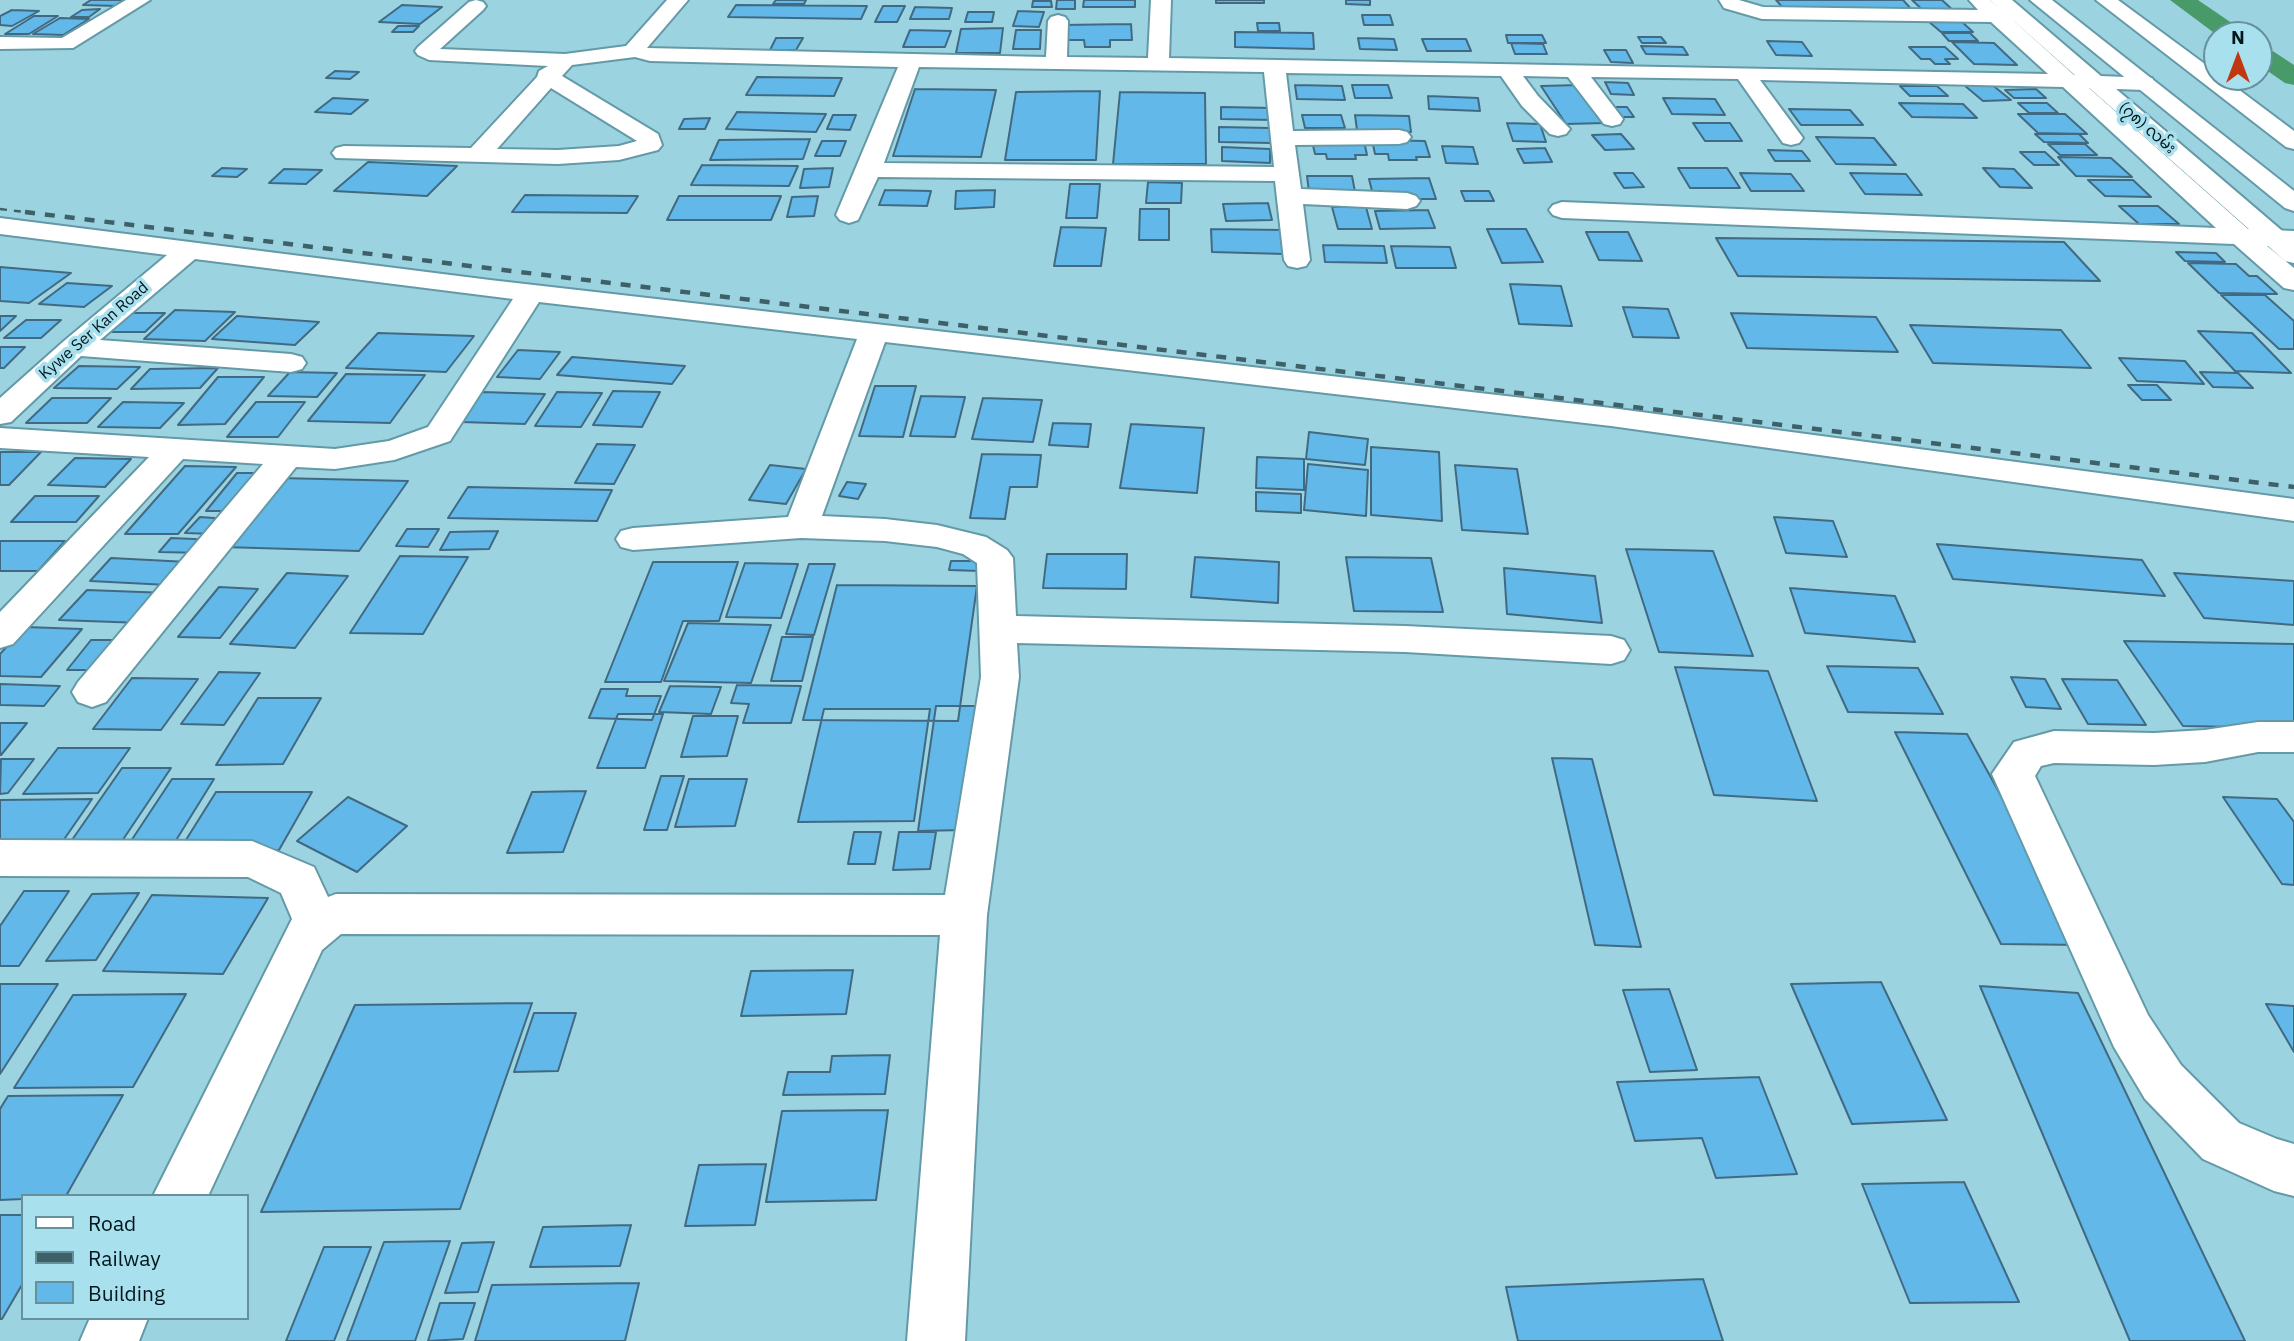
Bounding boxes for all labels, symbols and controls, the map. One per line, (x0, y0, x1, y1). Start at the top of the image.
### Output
north arrow (2203, 21, 2273, 91)
text: N (2231, 25, 2245, 49)
street label: (၇၈) လမ်း (2114, 98, 2180, 158)
street label: Kywe Ser Kan Road (35, 278, 153, 384)
legend (21, 1194, 248, 1320)
text: Road (88, 1209, 136, 1237)
text: Railway (88, 1244, 161, 1272)
text: Building (88, 1279, 165, 1307)

